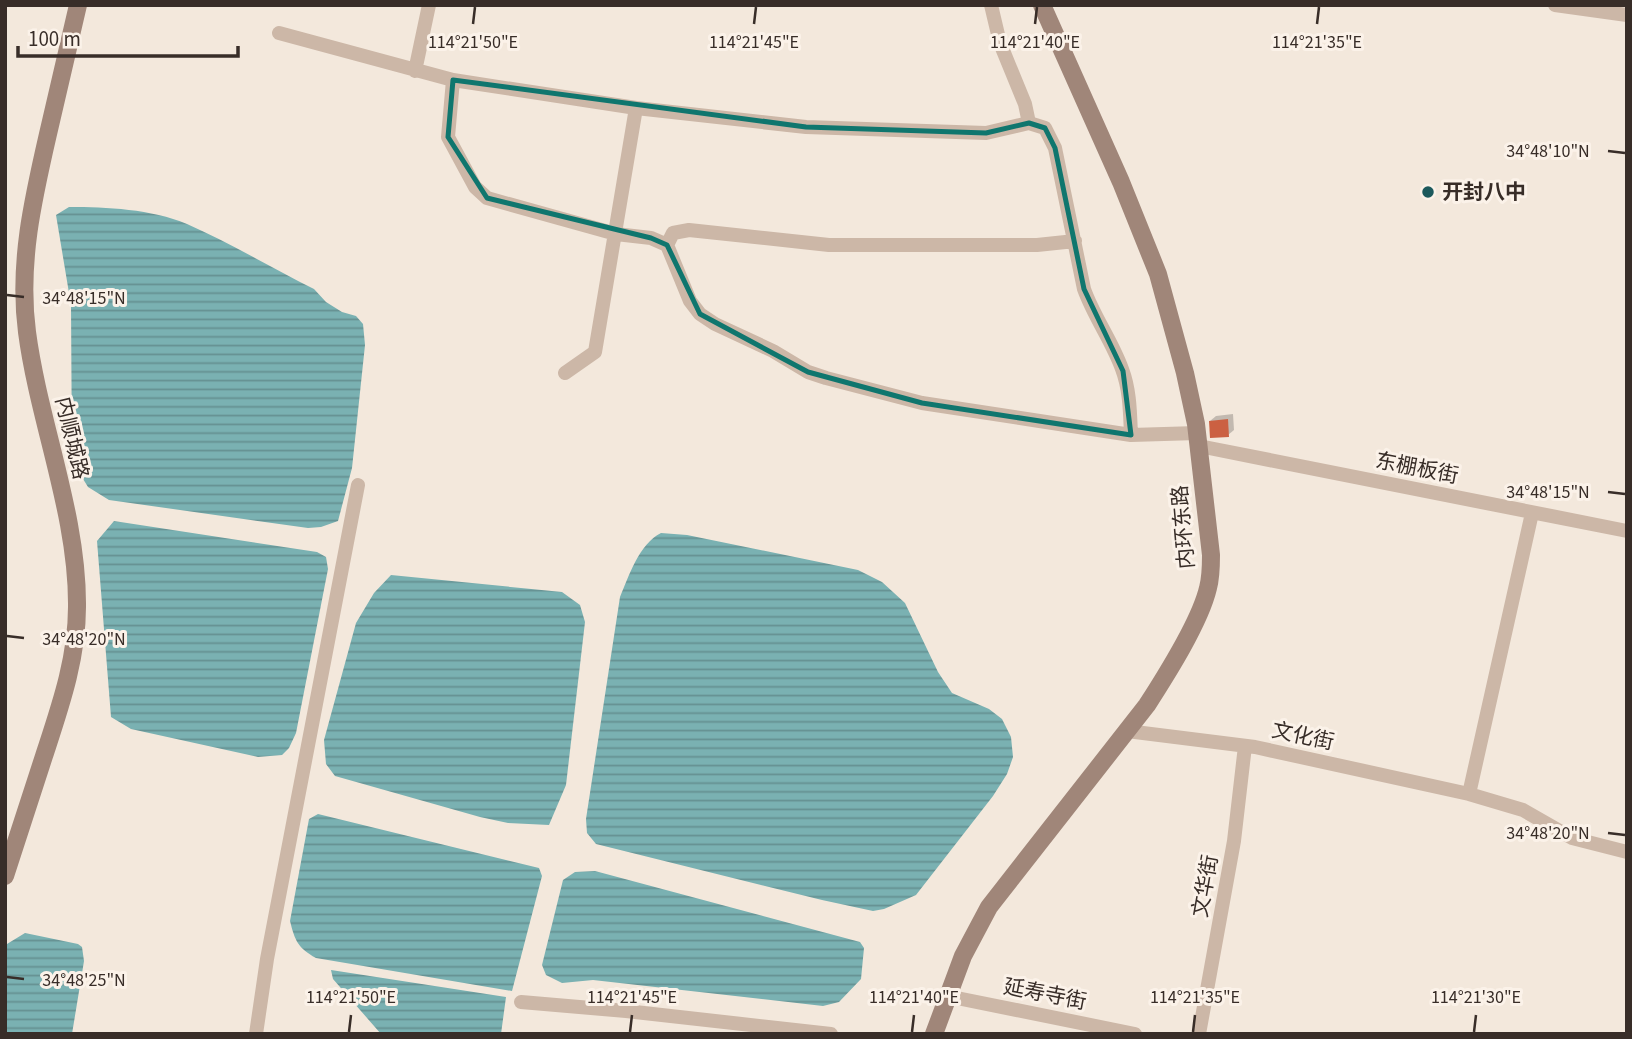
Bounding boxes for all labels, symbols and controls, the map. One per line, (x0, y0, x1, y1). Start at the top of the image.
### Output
scale bar (18, 14, 238, 58)
text: 100 m (28, 24, 81, 54)
text: 114°21'50"E (428, 30, 518, 55)
text: 114°21'45"E (709, 30, 799, 55)
text: 114°21'40"E (990, 30, 1080, 55)
text: 114°21'35"E (1272, 30, 1362, 55)
text: 34°48'10"N (1506, 139, 1590, 164)
place label: 开封八中 (1442, 177, 1526, 207)
marker: 开封八中 (1420, 184, 1436, 200)
text: 34°48'15"N (42, 286, 126, 311)
street label: 内顺城路 (48, 394, 96, 482)
street label: 东棚板街 (1373, 445, 1461, 491)
text: 34°48'15"N (1506, 480, 1590, 505)
street label: 内环东路 (1164, 484, 1202, 570)
text: 34°48'20"N (42, 627, 126, 652)
street label: 文化街 (1269, 715, 1337, 757)
text: 34°48'20"N (1506, 821, 1590, 846)
street label: 文华街 (1185, 852, 1225, 920)
text: 34°48'25"N (42, 968, 126, 993)
street label: 延寿寺街 (1001, 971, 1089, 1017)
text: 114°21'50"E (306, 985, 396, 1010)
text: 114°21'45"E (587, 985, 677, 1010)
text: 114°21'40"E (869, 985, 959, 1010)
text: 114°21'35"E (1150, 985, 1240, 1010)
text: 114°21'30"E (1431, 985, 1521, 1010)

